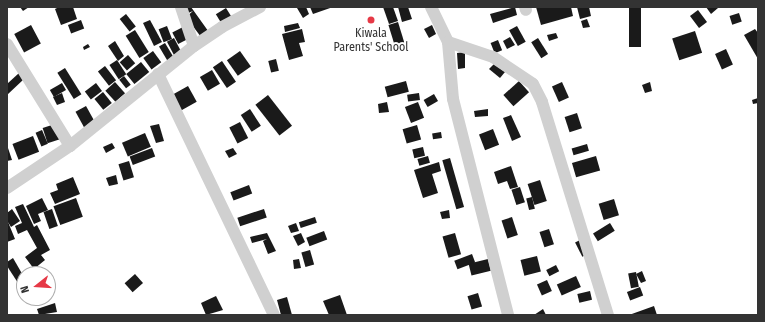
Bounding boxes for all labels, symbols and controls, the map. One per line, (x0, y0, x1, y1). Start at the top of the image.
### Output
marker: Kiwala Parents' School (366, 15, 376, 25)
place label: Kiwala Parents' School (334, 27, 408, 55)
north arrow (16, 266, 56, 306)
text: N (18, 284, 32, 294)

